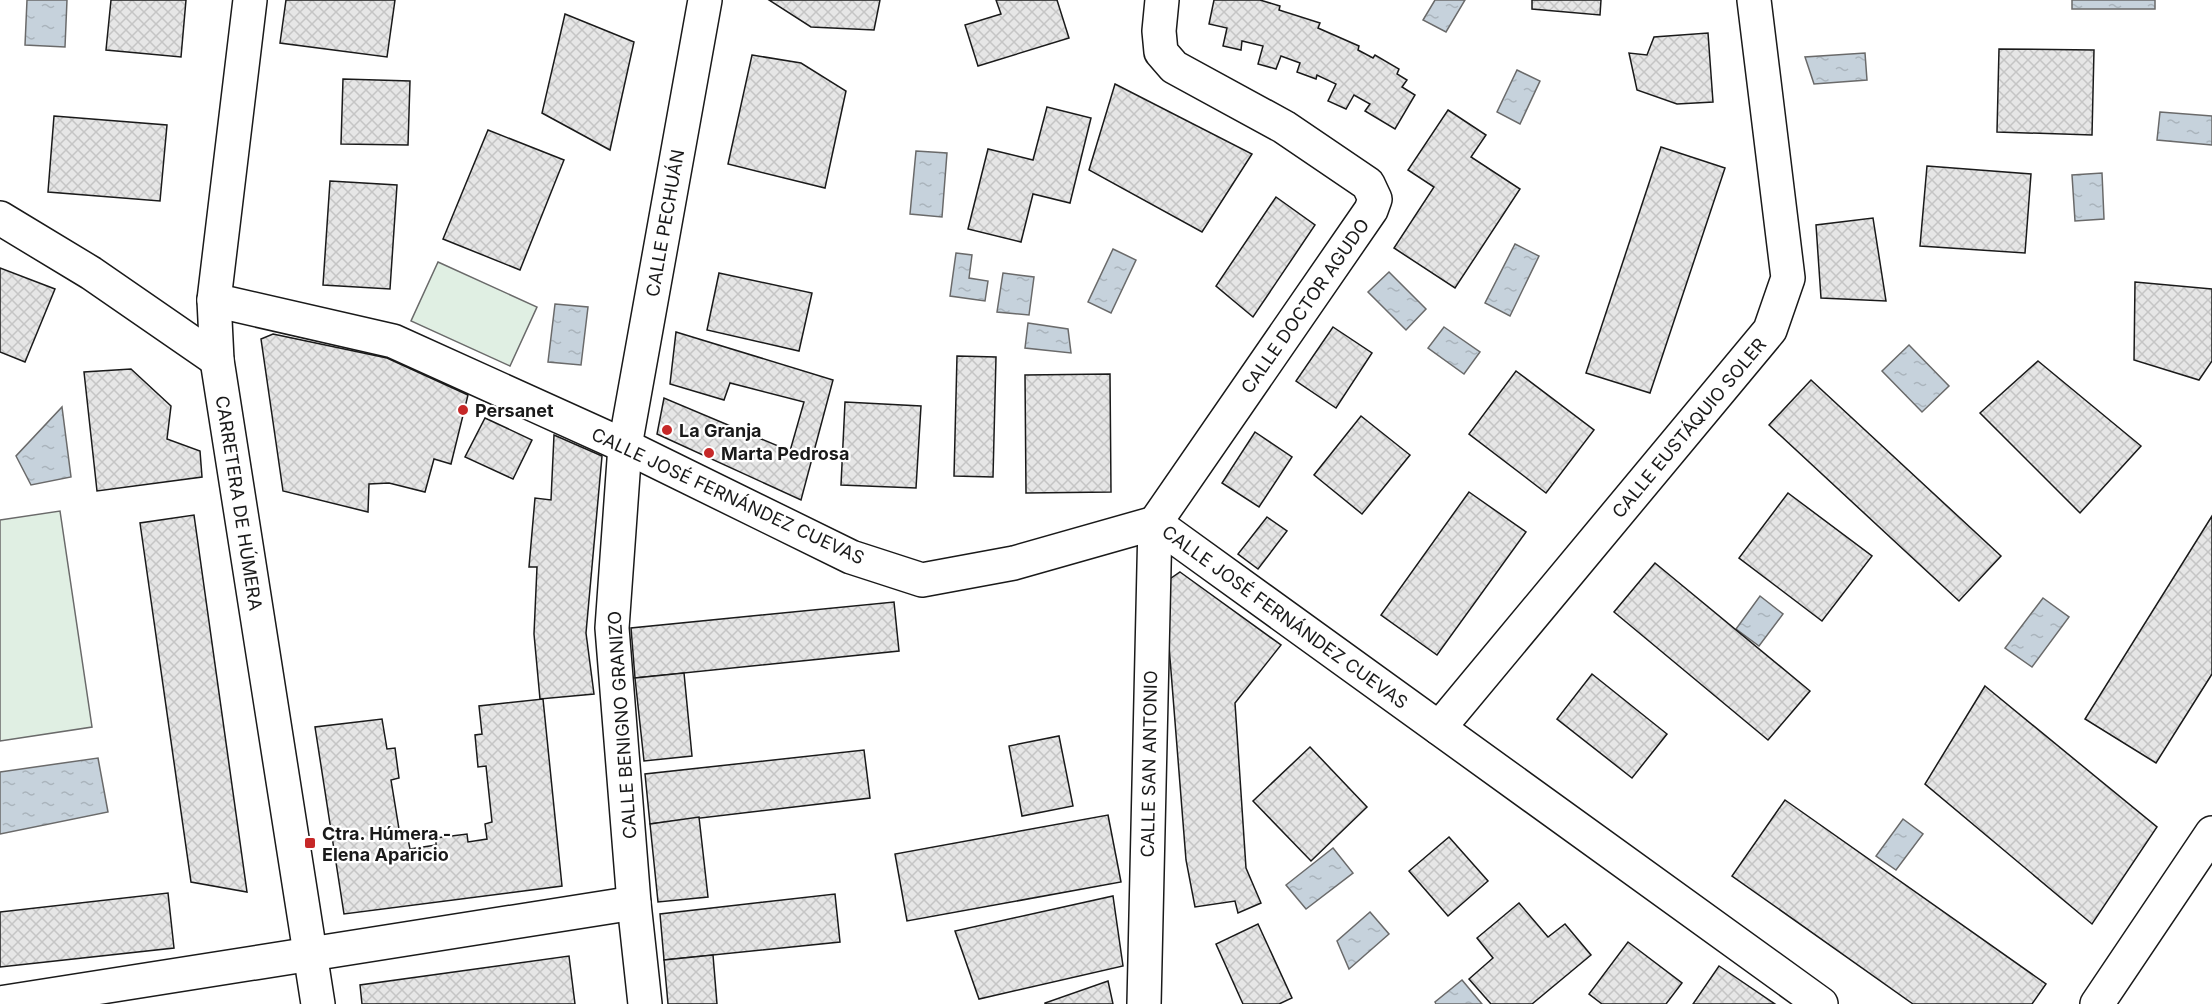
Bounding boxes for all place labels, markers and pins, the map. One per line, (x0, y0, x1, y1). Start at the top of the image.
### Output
place label: Persanet (475, 400, 554, 421)
marker: Persanet (456, 403, 470, 417)
place label: La Granja (679, 420, 761, 441)
marker: La Granja (660, 423, 674, 437)
place label: Marta Pedrosa (721, 443, 849, 464)
marker: Marta Pedrosa (702, 446, 716, 460)
place label: Ctra. Húmera - Elena Aparicio (322, 823, 451, 865)
marker: Ctra. Húmera - Elena Aparicio (303, 836, 317, 850)

